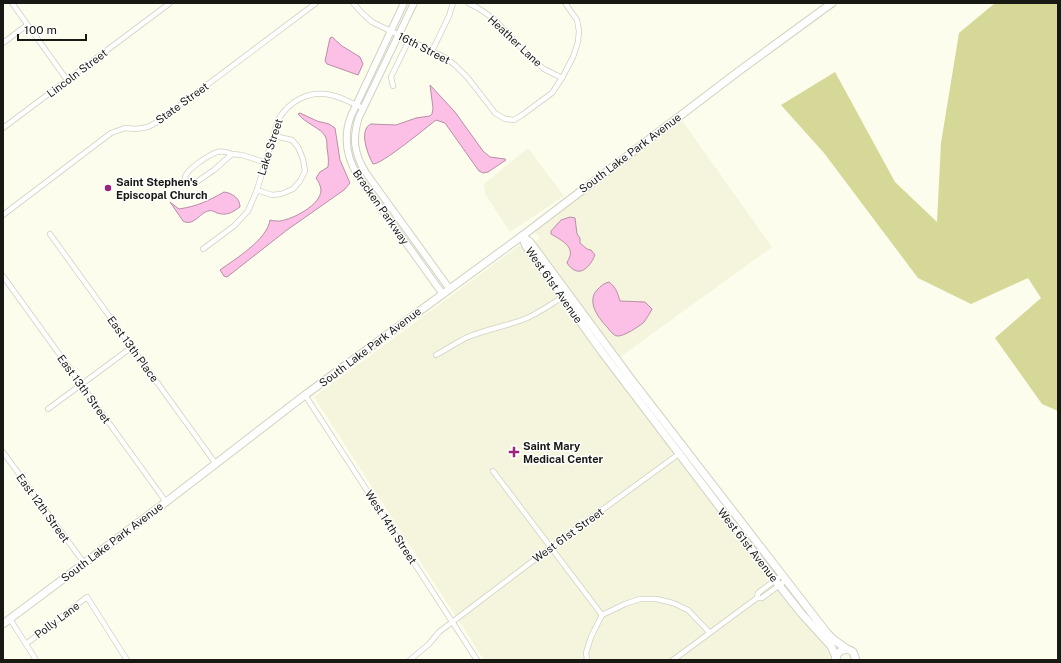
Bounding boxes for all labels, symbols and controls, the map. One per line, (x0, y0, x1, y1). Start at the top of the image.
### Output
street label: Heather Lane (486, 13, 544, 69)
scale bar (18, 16, 86, 42)
text: 100 m (24, 23, 57, 37)
street label: 16th Street (396, 30, 452, 66)
street label: Lincoln Street (45, 47, 109, 99)
street label: State Street (153, 80, 211, 126)
street label: South Lake Park Avenue (577, 111, 683, 195)
street label: Lake Street (255, 117, 285, 177)
street label: Bracken Parkway (351, 167, 411, 247)
place label: Saint Stephen's Episcopal Church (116, 176, 208, 201)
marker: Saint Stephen's Episcopal Church (103, 183, 113, 193)
street label: West 61st Avenue (523, 245, 585, 325)
street label: South Lake Park Avenue (317, 305, 423, 389)
street label: East 13th Place (105, 314, 161, 384)
street label: East 13th Street (55, 352, 113, 426)
place label: Saint Mary Medical Center (523, 440, 604, 465)
marker: Saint Mary Medical Center (508, 446, 520, 458)
street label: East 12th Street (14, 471, 72, 545)
street label: West 14th Street (363, 488, 419, 566)
street label: South Lake Park Avenue (59, 500, 165, 584)
street label: West 61st Street (530, 505, 606, 565)
street label: West 61st Avenue (716, 506, 780, 584)
street label: Polly Lane (32, 599, 82, 641)

